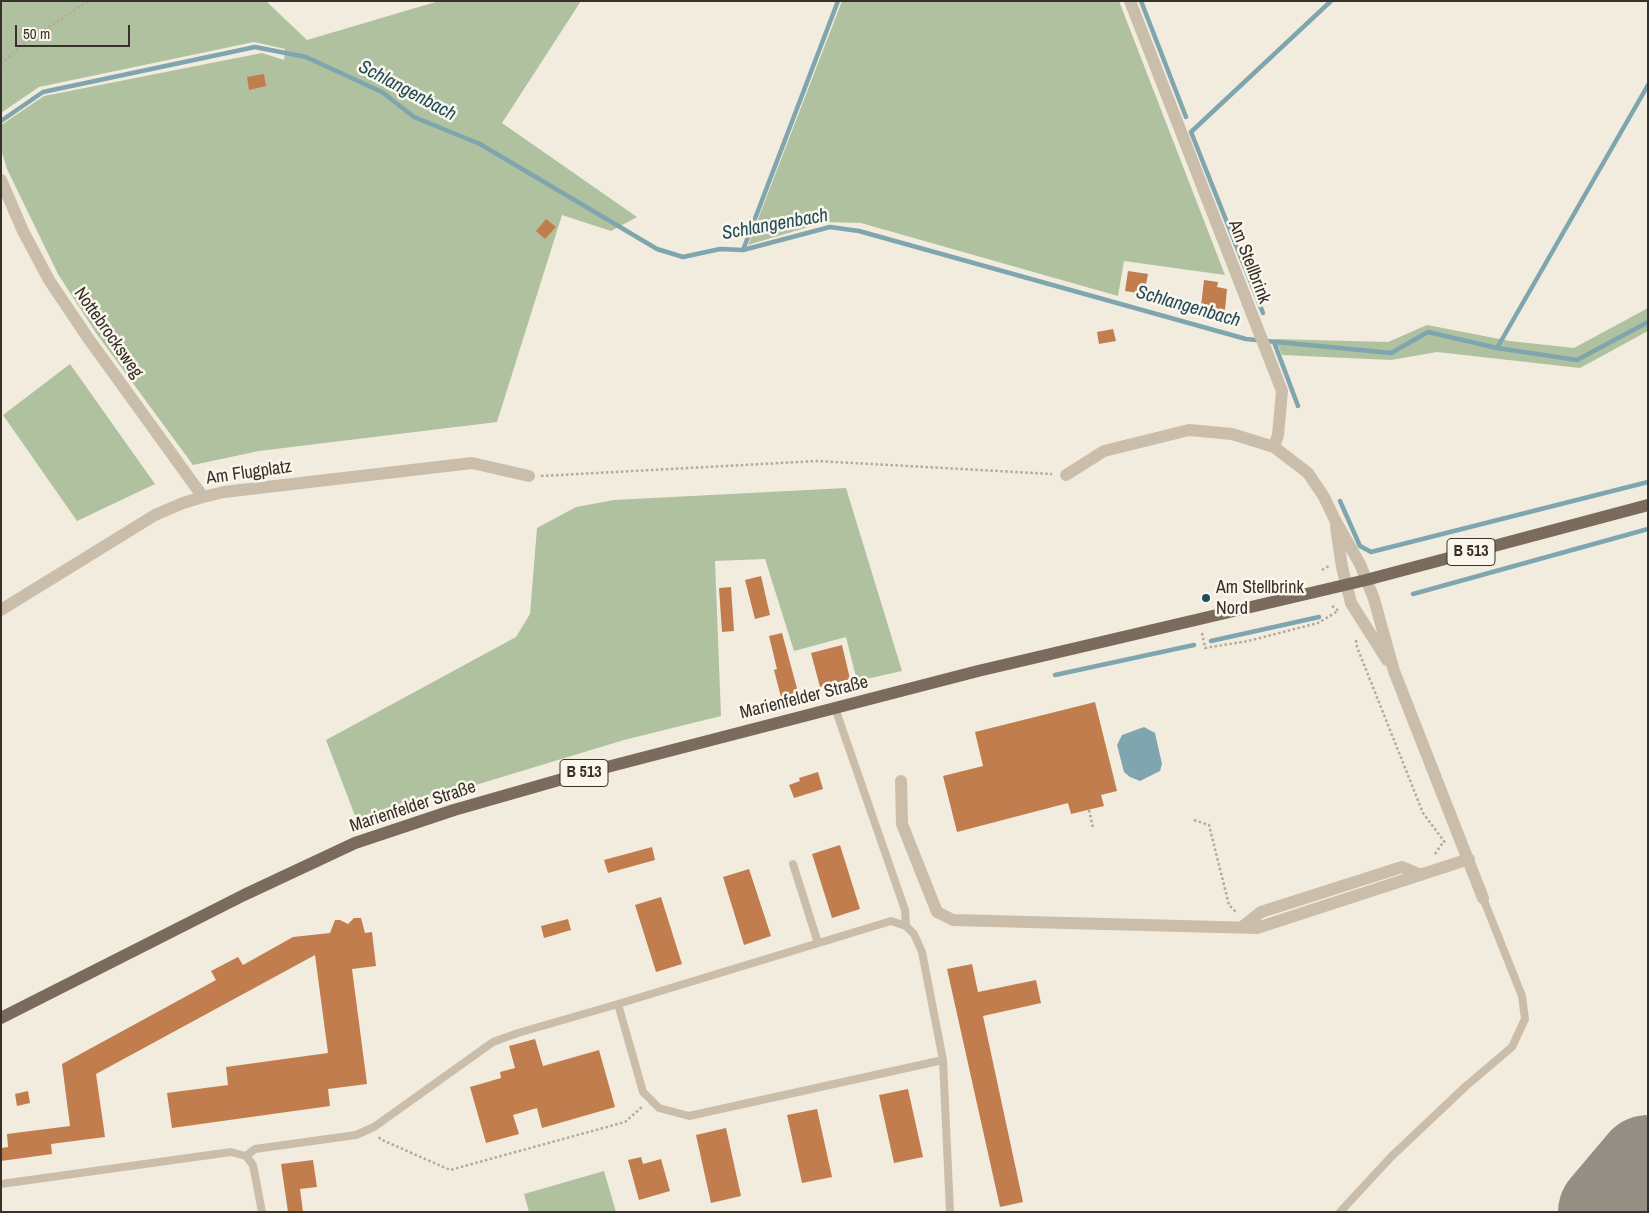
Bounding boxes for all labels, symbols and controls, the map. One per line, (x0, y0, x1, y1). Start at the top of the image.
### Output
scale bar (18, 15, 132, 47)
text: 50 m (23, 23, 50, 44)
water label: Schlangenbach (354, 56, 460, 126)
water label: Schlangenbach (720, 204, 830, 246)
street label: Am Stellbrink (1223, 217, 1275, 307)
water label: Schlangenbach (1133, 281, 1243, 333)
street label: Nottebrocksweg (69, 283, 147, 383)
street label: Am Flugplatz (205, 456, 293, 490)
road number: B 513 (1447, 538, 1495, 566)
place label: Am Stellbrink Nord (1216, 577, 1304, 620)
marker: Am Stellbrink Nord (1200, 592, 1212, 604)
street label: Marienfelder Straße (738, 672, 870, 724)
road number: B 513 (560, 760, 608, 786)
street label: Marienfelder Straße (347, 776, 479, 838)

